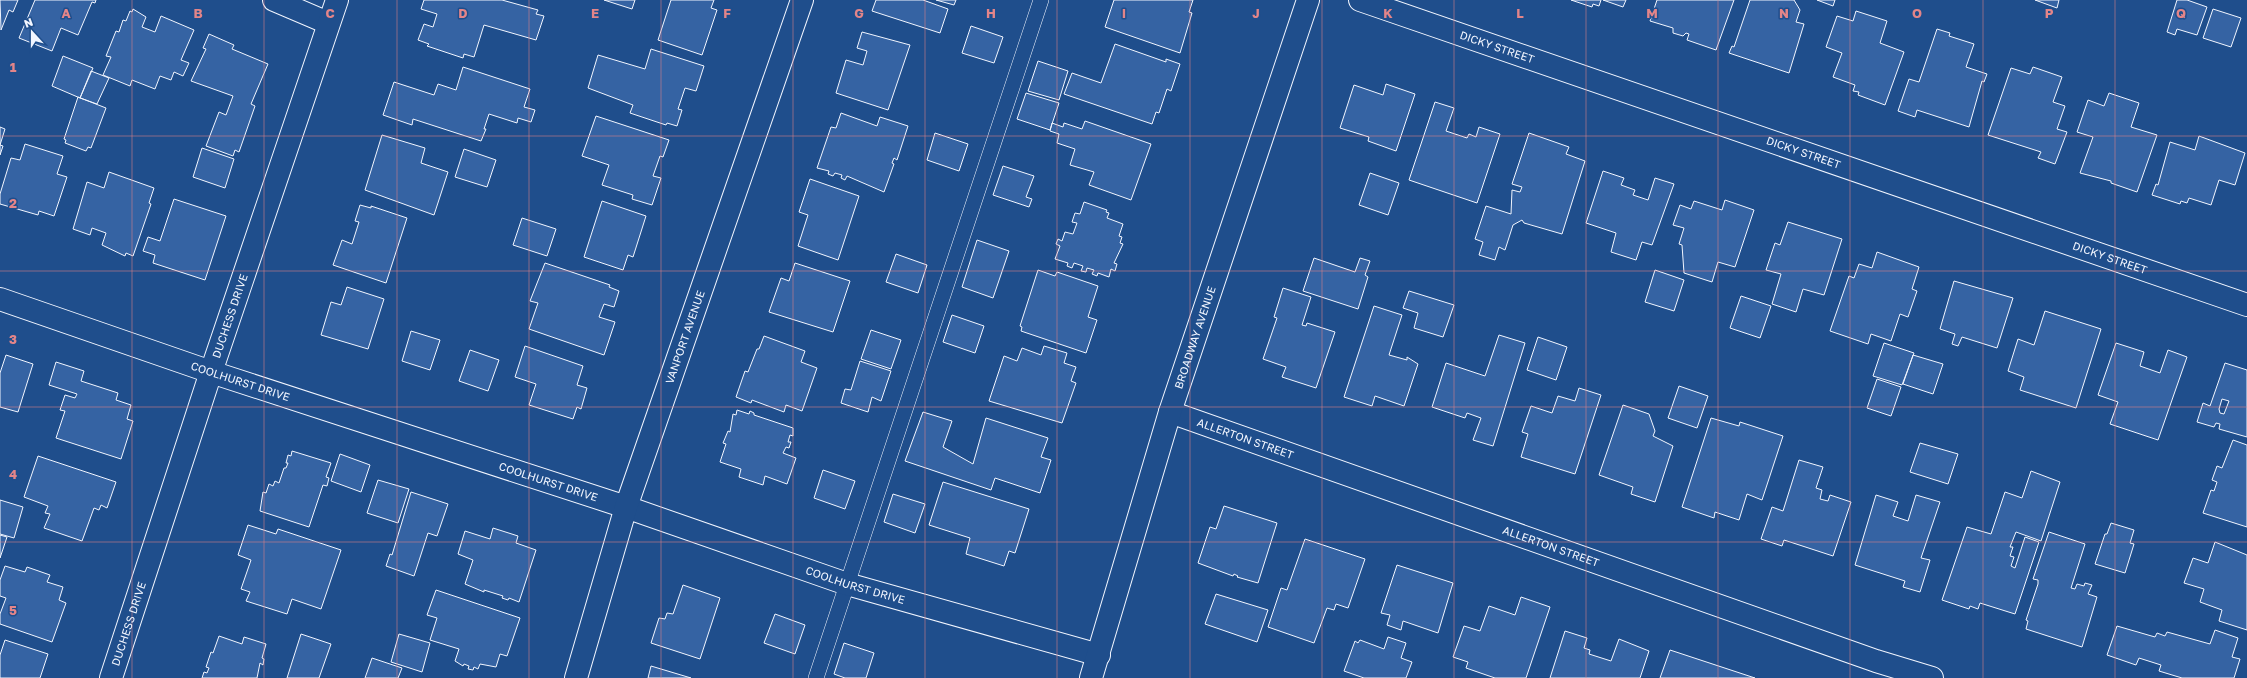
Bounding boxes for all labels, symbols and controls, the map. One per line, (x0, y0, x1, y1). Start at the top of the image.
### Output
text: A (61, 5, 71, 21)
text: B (193, 5, 203, 21)
text: C (325, 5, 335, 21)
text: D (458, 5, 468, 21)
text: E (591, 5, 599, 21)
text: F (723, 5, 731, 21)
text: G (854, 5, 864, 21)
text: H (986, 5, 996, 21)
text: I (1122, 5, 1126, 21)
text: J (1252, 5, 1260, 21)
text: K (1383, 5, 1393, 21)
text: L (1516, 5, 1524, 21)
text: M (1646, 5, 1658, 21)
text: N (1779, 5, 1789, 21)
text: O (1912, 5, 1922, 21)
text: P (2045, 5, 2054, 21)
text: Q (2176, 5, 2186, 21)
north arrow (12, 12, 52, 52)
text: N (22, 15, 34, 30)
street label: DICKY STREET (1458, 28, 1536, 66)
text: 1 (10, 59, 17, 75)
street label: DICKY STREET (1765, 133, 1843, 171)
text: 2 (9, 195, 17, 211)
street label: DICKY STREET (2071, 239, 2149, 276)
street label: DUCHESS DRIVE (209, 272, 250, 360)
street label: BROADWAY AVENUE (1171, 284, 1218, 390)
street label: VANPORT AVENUE (662, 288, 707, 385)
text: 3 (9, 331, 17, 347)
street label: COOLHURST DRIVE (189, 359, 292, 403)
street label: ALLERTON STREET (1196, 415, 1296, 461)
street label: COOLHURST DRIVE (497, 459, 600, 503)
text: 4 (9, 466, 17, 482)
street label: ALLERTON STREET (1501, 523, 1601, 569)
street label: COOLHURST DRIVE (804, 563, 907, 606)
street label: DUCHESS DRIVE (108, 580, 148, 667)
text: 5 (9, 602, 17, 618)

